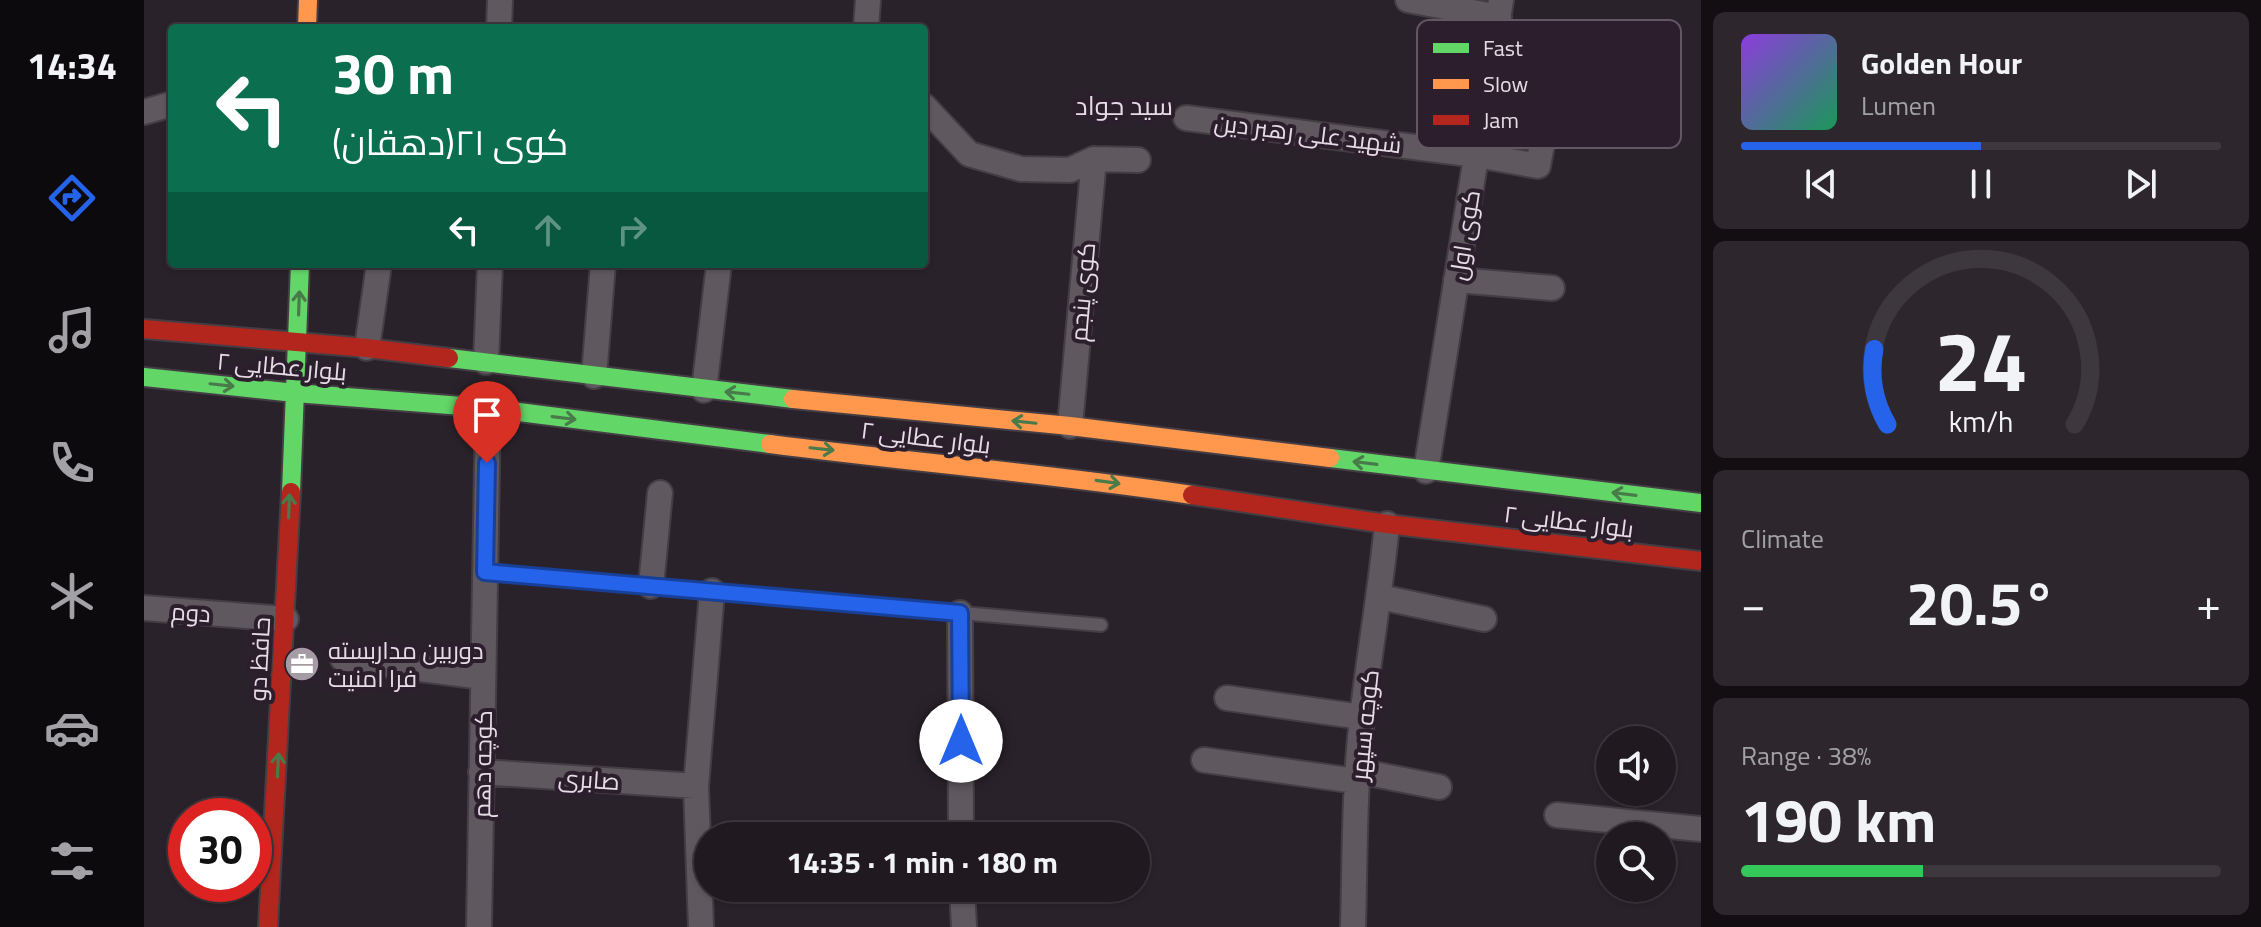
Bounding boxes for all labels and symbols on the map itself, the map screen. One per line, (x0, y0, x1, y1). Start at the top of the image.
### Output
legend (1417, 20, 1681, 148)
text: Fast (1483, 31, 1523, 65)
text: Slow (1483, 67, 1529, 101)
district label: سید جواد (1075, 86, 1173, 125)
text: Jam (1483, 103, 1519, 137)
street label: شهید علی رهبر دین (1212, 104, 1404, 162)
street label: کوی اول (1439, 187, 1489, 283)
street label: کوی پنجم (1060, 241, 1104, 343)
one-way arrow (291, 290, 306, 317)
street label: بلوار عطایی ۲ (215, 342, 349, 390)
one-way arrow (208, 378, 235, 393)
pin (453, 381, 521, 463)
one-way arrow (724, 386, 751, 401)
one-way arrow (551, 411, 576, 426)
street label: بلوار عطایی ۲ (859, 411, 993, 463)
one-way arrow (1011, 414, 1038, 429)
one-way arrow (809, 442, 834, 457)
one-way arrow (1352, 456, 1379, 471)
one-way arrow (1095, 476, 1120, 491)
one-way arrow (1611, 487, 1637, 502)
one-way arrow (282, 493, 297, 520)
street label: بلوار عطایی ۲ (1502, 495, 1636, 547)
street label: دوم (170, 593, 212, 631)
street label: حافظ دو (239, 616, 279, 702)
place label: دوربین مداربسته فرا امنیت (328, 632, 484, 696)
office icon: دوربین مداربسته فرا امنیت (283, 645, 321, 683)
street label: کوچه سپهر (1340, 668, 1388, 784)
position arrow (919, 699, 1003, 783)
street label: کوچه دهم (463, 710, 501, 818)
one-way arrow (270, 752, 285, 779)
street label: صابری (557, 759, 621, 799)
speed limit sign: 30 (168, 798, 272, 902)

